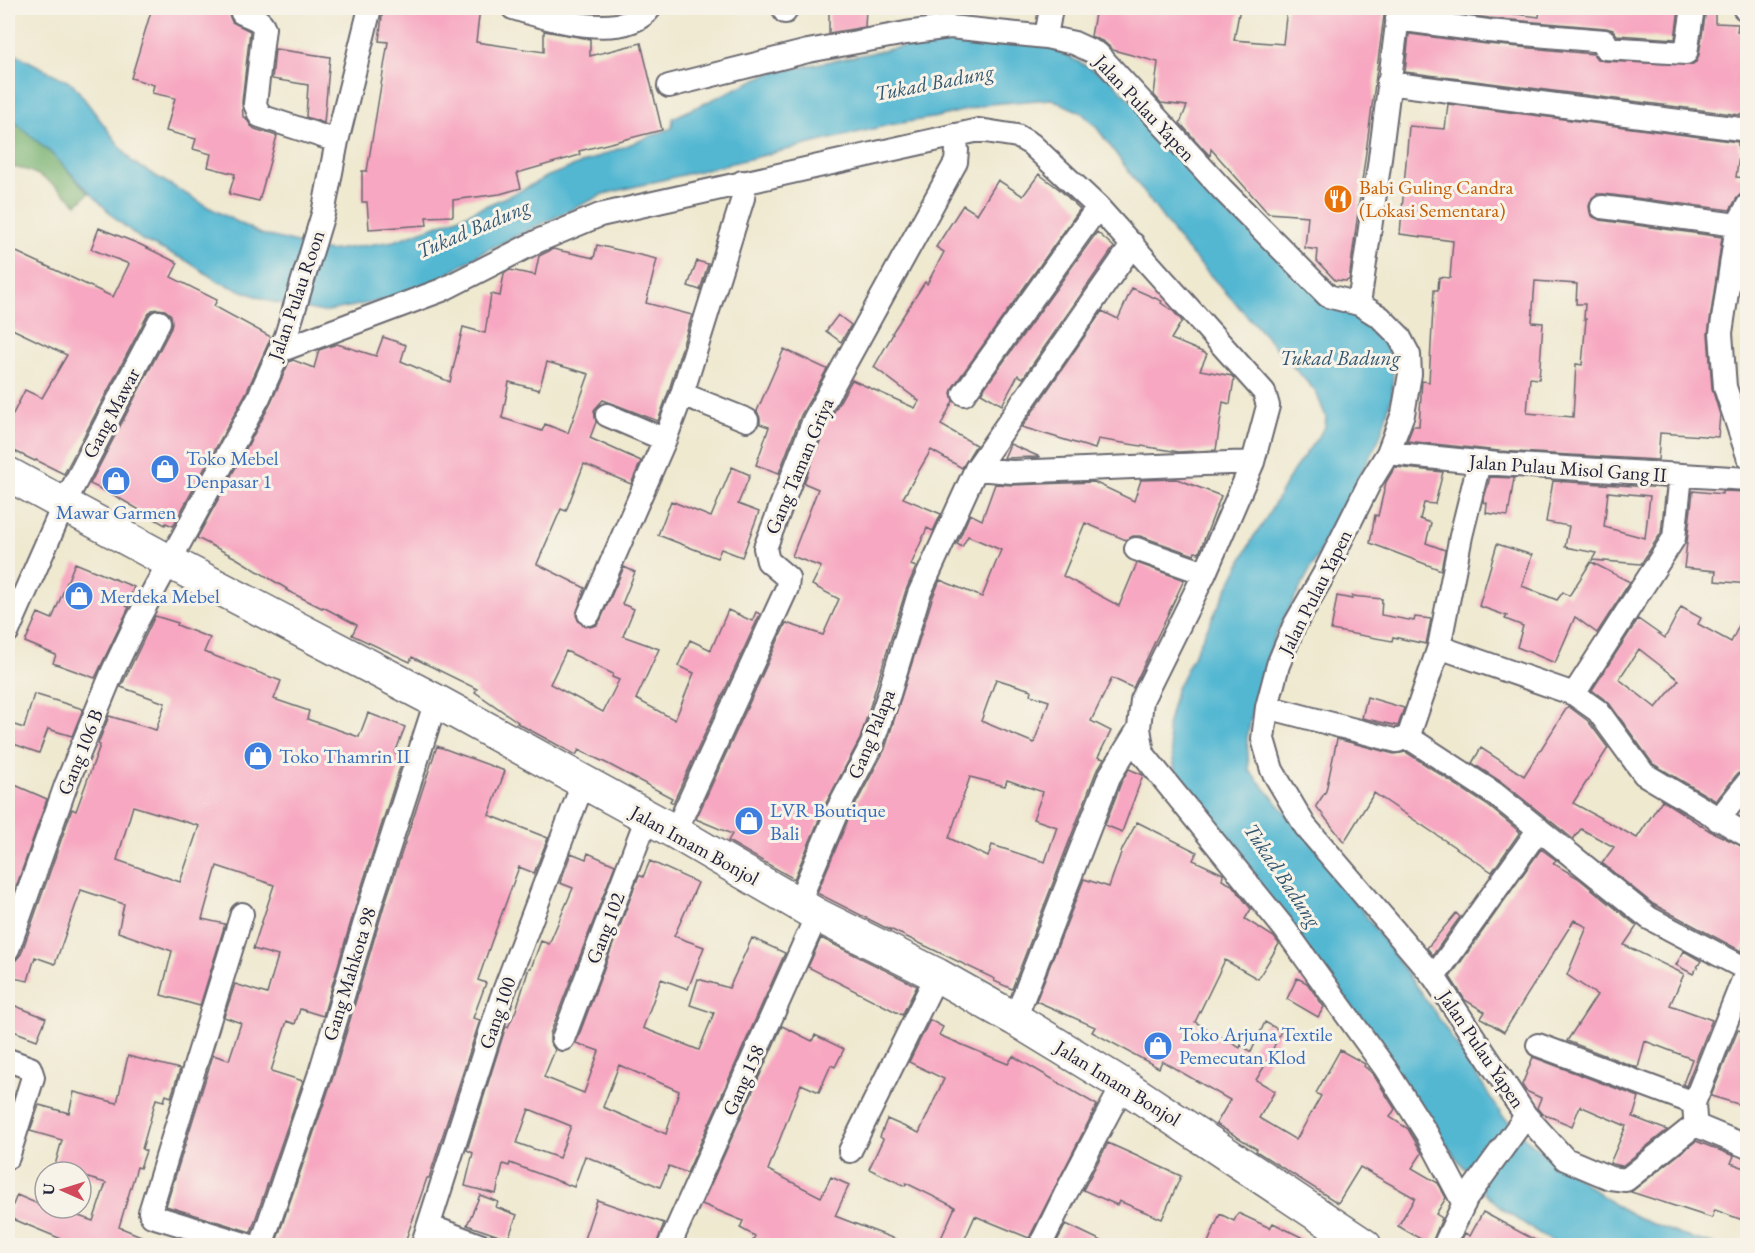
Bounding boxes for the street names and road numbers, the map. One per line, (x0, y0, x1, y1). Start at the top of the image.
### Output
street label: Jalan Pulau Yapen (1087, 47, 1202, 167)
street label: Jalan Pulau Roon (261, 226, 331, 365)
street label: Gang Mawar (76, 363, 146, 463)
street label: Gang Taman Griya (759, 394, 839, 538)
street label: Jalan Pulau Misol Gang II (1466, 448, 1668, 488)
street label: Jalan Pulau Yapen (1271, 525, 1358, 661)
street label: Gang Palapa (841, 685, 901, 783)
street label: Gang 106 B (51, 705, 109, 799)
street label: Jalan Imam Bonjol (624, 798, 764, 891)
street label: Gang 102 (579, 888, 631, 967)
street label: Gang Mahkota 98 (316, 904, 382, 1044)
street label: Gang 100 (473, 973, 522, 1053)
street label: Jalan Pulau Yapen (1432, 983, 1531, 1114)
street label: Jalan Imam Bonjol (1049, 1033, 1186, 1132)
street label: Gang 158 (716, 1041, 770, 1119)

